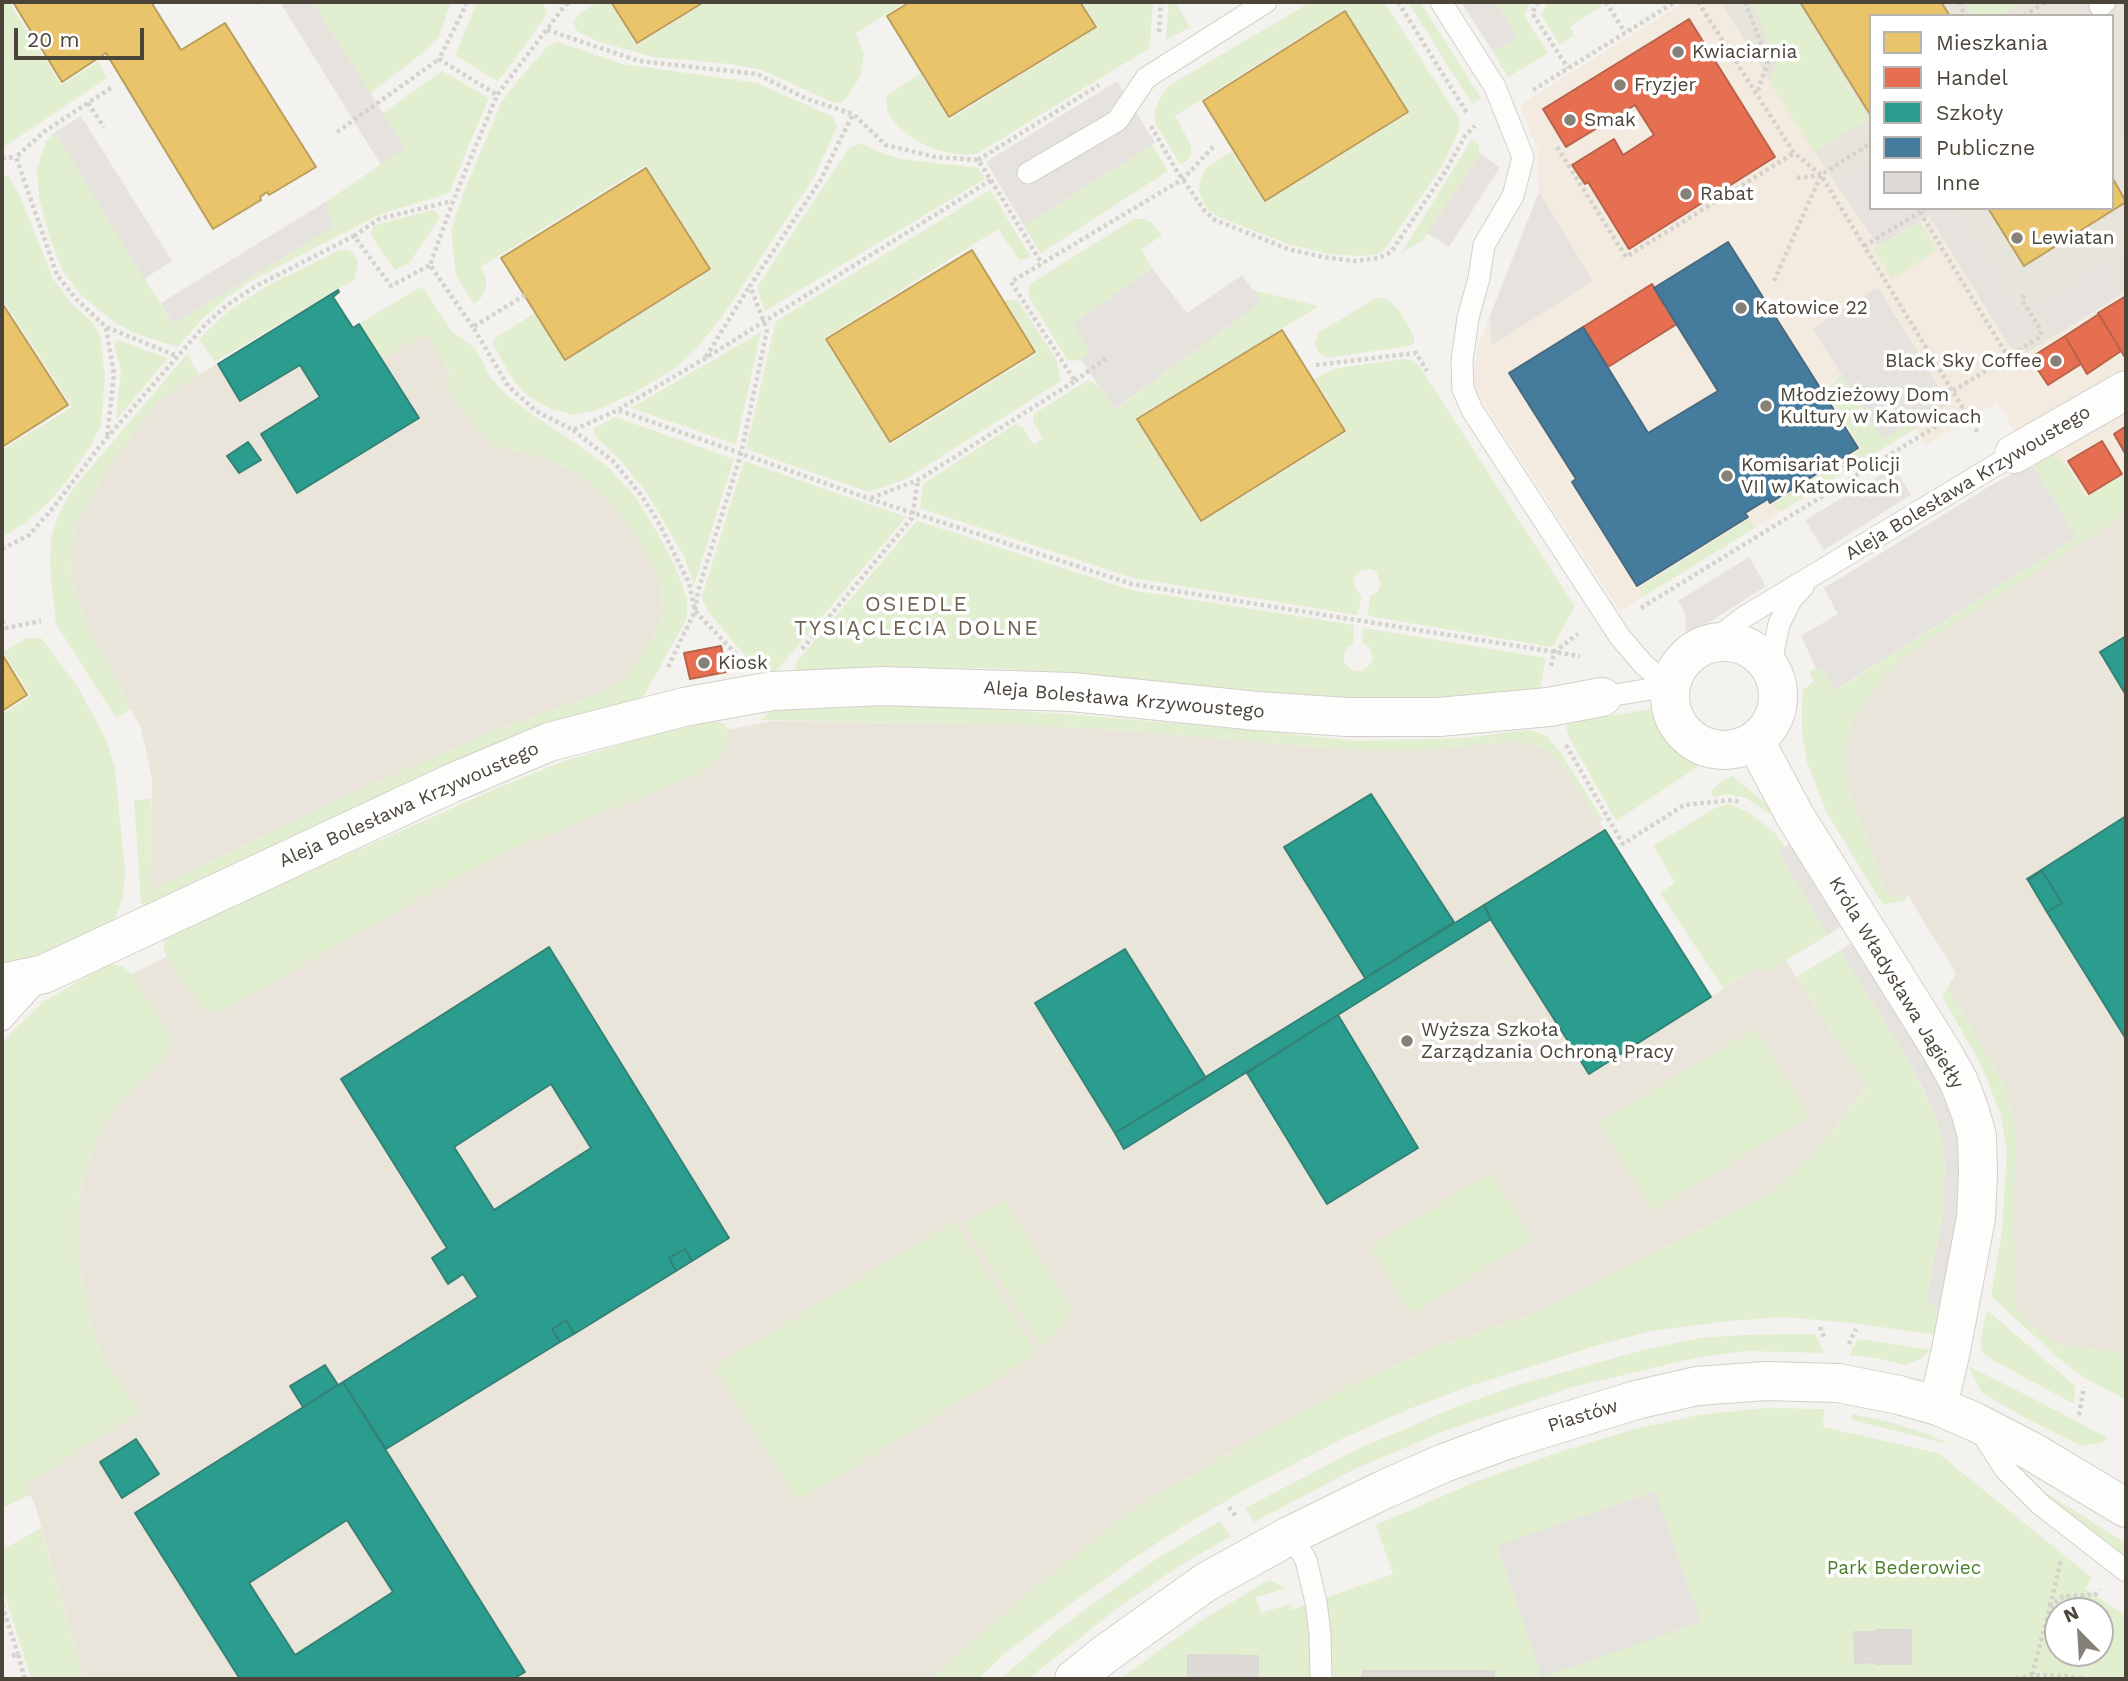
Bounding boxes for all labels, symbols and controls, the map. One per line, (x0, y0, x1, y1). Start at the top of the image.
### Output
scale bar (18, 14, 147, 58)
legend (1869, 14, 2114, 210)
text: 20 m (27, 27, 79, 52)
text: Mieszkania (1936, 30, 2048, 55)
place label: Kwiaciarnia (1692, 41, 1797, 63)
marker: Kwiaciarnia (1670, 44, 1686, 60)
text: Handel (1936, 65, 2008, 90)
place label: Fryzjer (1634, 74, 1696, 96)
marker: Fryzjer (1612, 77, 1628, 93)
text: Szkoły (1936, 100, 2003, 125)
place label: Smak (1584, 109, 1636, 131)
marker: Smak (1562, 112, 1578, 128)
text: Publiczne (1936, 135, 2035, 160)
text: Inne (1936, 170, 1980, 195)
place label: Rabat (1700, 183, 1754, 205)
marker: Rabat (1678, 186, 1694, 202)
place label: Lewiatan (2031, 227, 2115, 249)
marker: Lewiatan (2009, 230, 2025, 246)
place label: Katowice 22 (1755, 297, 1868, 319)
marker: Katowice 22 (1733, 300, 1749, 316)
place label: Black Sky Coffee (1885, 350, 2042, 372)
marker: Black Sky Coffee (2048, 353, 2064, 369)
place label: Młodzieżowy Dom Kultury w Katowicach (1780, 384, 1982, 428)
marker: Młodzieżowy Dom Kultury w Katowicach (1758, 398, 1774, 414)
street label: Aleja Bolesława Krzywoustego (1841, 401, 2095, 565)
place label: Komisariat Policji VII w Katowicach (1741, 454, 1900, 498)
marker: Komisariat Policji VII w Katowicach (1719, 468, 1735, 484)
district label: OSIEDLE TYSIĄCLECIA DOLNE (796, 592, 1038, 642)
place label: Kiosk (718, 652, 768, 674)
marker: Kiosk (696, 655, 712, 671)
street label: Aleja Bolesława Krzywoustego (983, 676, 1265, 724)
street label: Aleja Bolesława Krzywoustego (276, 737, 542, 873)
street label: Króla Władysława Jagiełły (1824, 873, 1968, 1093)
place label: Wyższa Szkoła Zarządzania Ochroną Pracy (1421, 1019, 1674, 1063)
marker: Wyższa Szkoła Zarządzania Ochroną Pracy (1399, 1033, 1415, 1049)
street label: Piastów (1545, 1395, 1621, 1437)
park label: Park Bederowiec (1827, 1557, 1981, 1579)
north arrow (2044, 1597, 2114, 1667)
text: N (2060, 1601, 2082, 1628)

